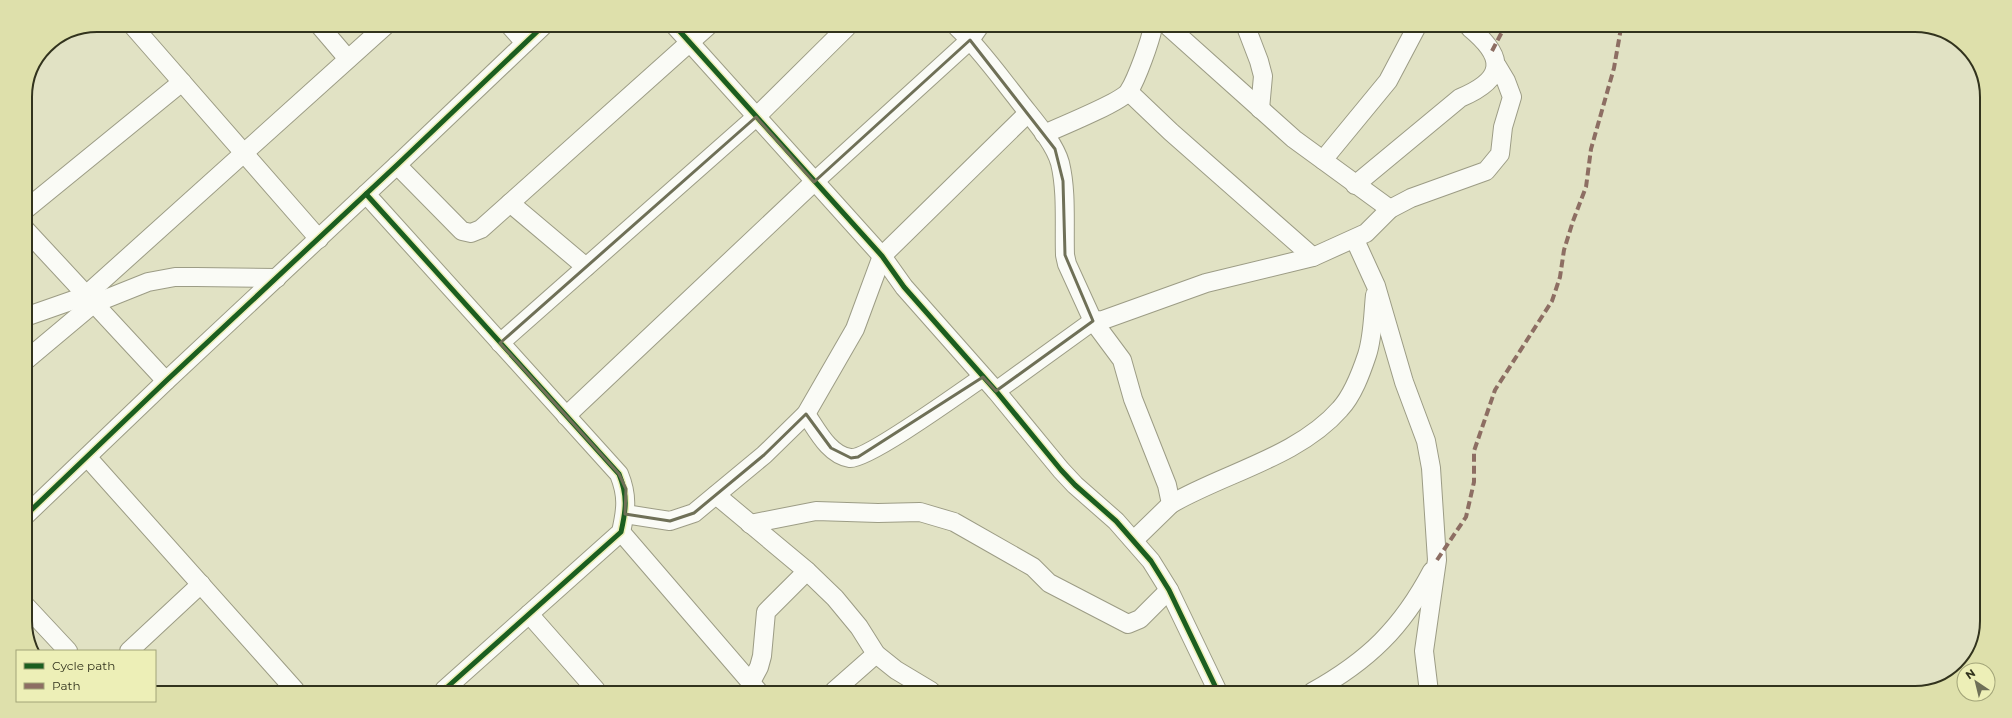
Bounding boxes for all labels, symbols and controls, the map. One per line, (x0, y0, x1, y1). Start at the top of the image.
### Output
legend (16, 650, 156, 702)
text: Cycle path (52, 658, 115, 673)
north arrow (1956, 662, 1996, 702)
text: N (1963, 666, 1978, 682)
text: Path (52, 678, 81, 693)

